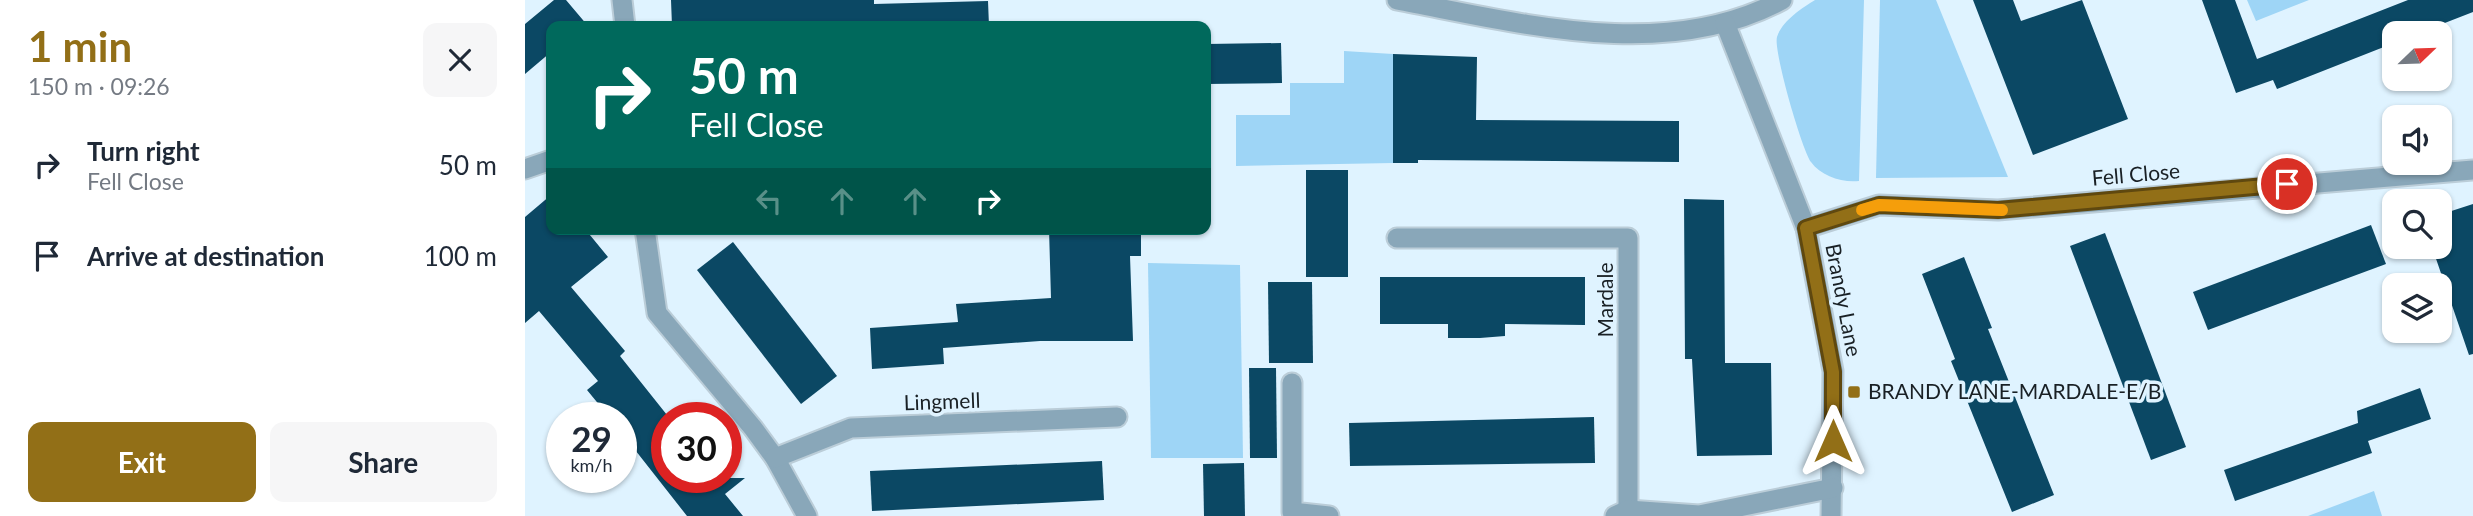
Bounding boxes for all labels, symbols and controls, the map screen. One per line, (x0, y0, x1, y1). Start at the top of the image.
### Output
text: 1 min (28, 21, 132, 71)
north arrow (2382, 21, 2452, 91)
map controls (2382, 21, 2452, 343)
button: close (423, 23, 497, 97)
text: 50 m (689, 46, 799, 104)
icon: right (574, 49, 665, 140)
text: 150 m · 09:26 (28, 72, 170, 100)
text: Fell Close (689, 105, 824, 144)
button: sound (2382, 105, 2452, 175)
text: Turn right (87, 135, 200, 167)
icon: right (28, 146, 66, 184)
text: 50 m (439, 149, 497, 181)
pin (2257, 154, 2317, 214)
street label: Fell Close (2091, 157, 2181, 190)
icon: arrive (2268, 165, 2306, 203)
text: Fell Close (87, 167, 184, 195)
icon: left (750, 182, 788, 220)
icon: ahead (823, 182, 861, 220)
icon: ahead (896, 182, 934, 220)
icon: right (969, 182, 1007, 220)
button: search (2382, 189, 2452, 259)
icon: arrive (28, 237, 66, 275)
text: Arrive at destination (87, 240, 324, 272)
text: 100 m (424, 240, 497, 272)
street label: Brandy Lane (1821, 241, 1868, 358)
street label: Mardale (1592, 262, 1617, 338)
button: layers (2382, 273, 2452, 343)
place label: BRANDY LANE-MARDALE-E/B (1868, 378, 2161, 403)
marker: BRANDY LANE-MARDALE-E/B (1846, 384, 1862, 400)
street label: Lingmell (903, 387, 981, 414)
speed limit sign: 30 (651, 402, 742, 493)
position arrow (1796, 404, 1870, 478)
text: 29 (571, 417, 612, 459)
button: Exit (28, 422, 256, 502)
button: Share (270, 422, 497, 502)
text: km/h (570, 454, 613, 476)

